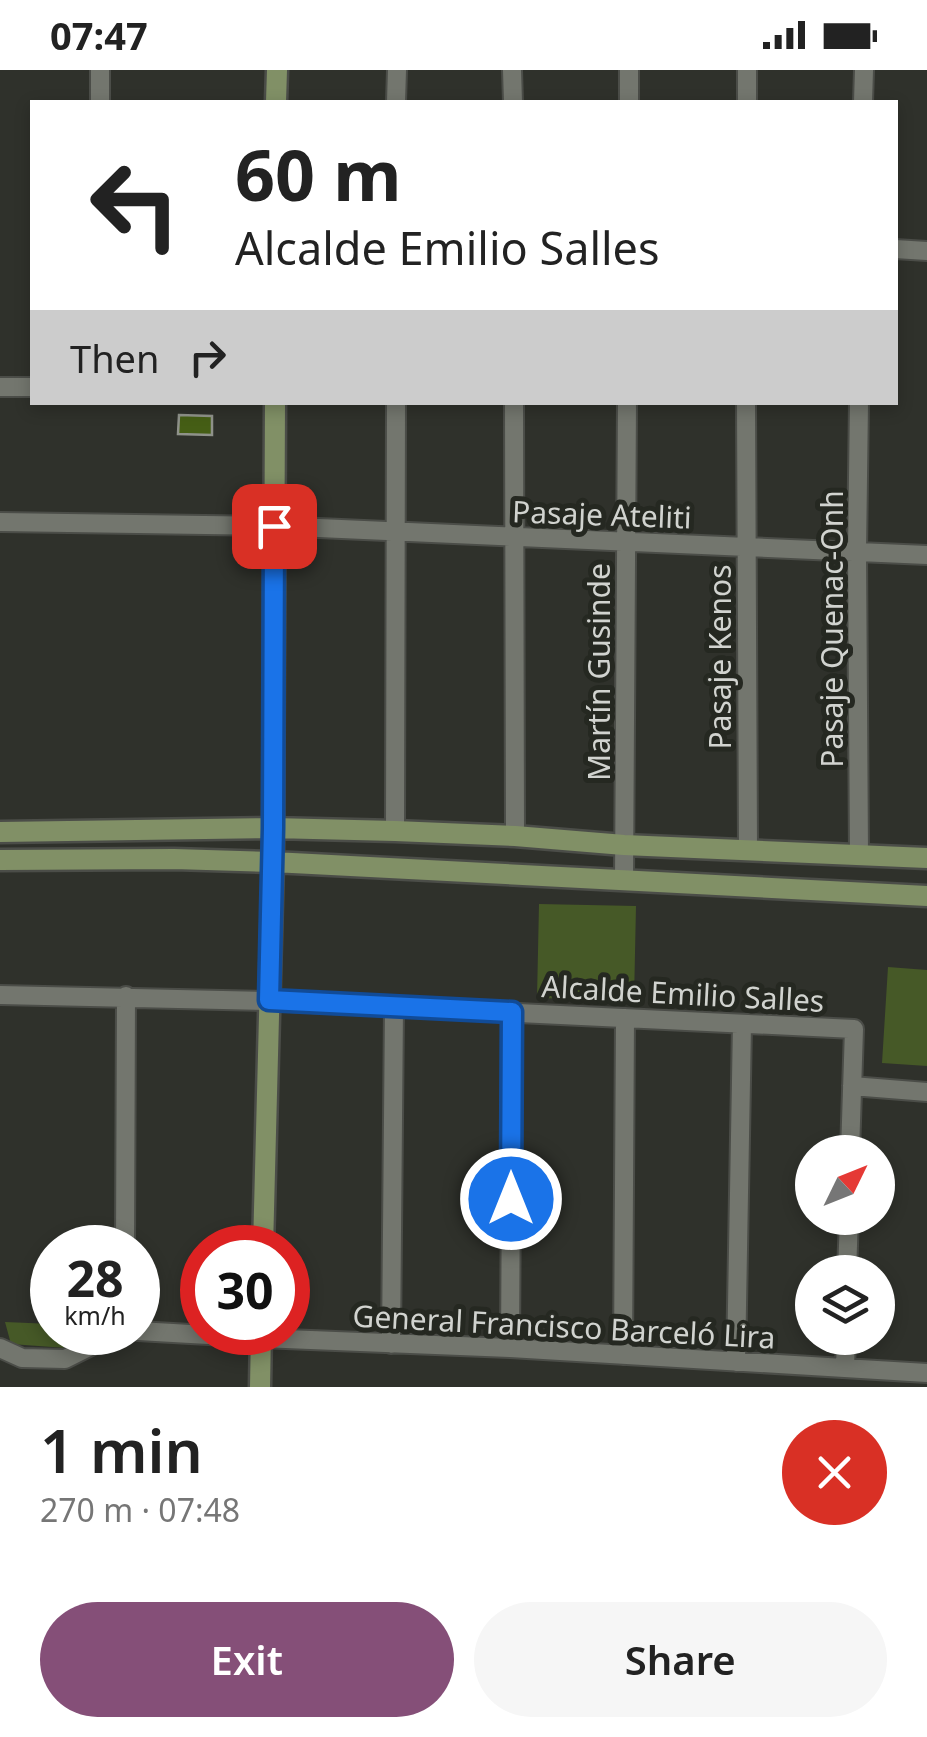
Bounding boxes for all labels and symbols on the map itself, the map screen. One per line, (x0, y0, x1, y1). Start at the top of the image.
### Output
pin (232, 484, 317, 569)
street label: Pasaje Ateliti (512, 490, 692, 538)
street label: Pasaje Quenac-Onh (811, 490, 852, 768)
street label: Martín Gusinde (578, 563, 619, 781)
street label: Pasaje Kenos (699, 564, 740, 750)
street label: Alcalde Emilio Salles (541, 965, 825, 1021)
north arrow (795, 1135, 895, 1235)
position arrow (459, 1147, 563, 1251)
speed limit sign: 30 (180, 1225, 310, 1355)
street label: General Francisco Barceló Lira (352, 1294, 776, 1358)

